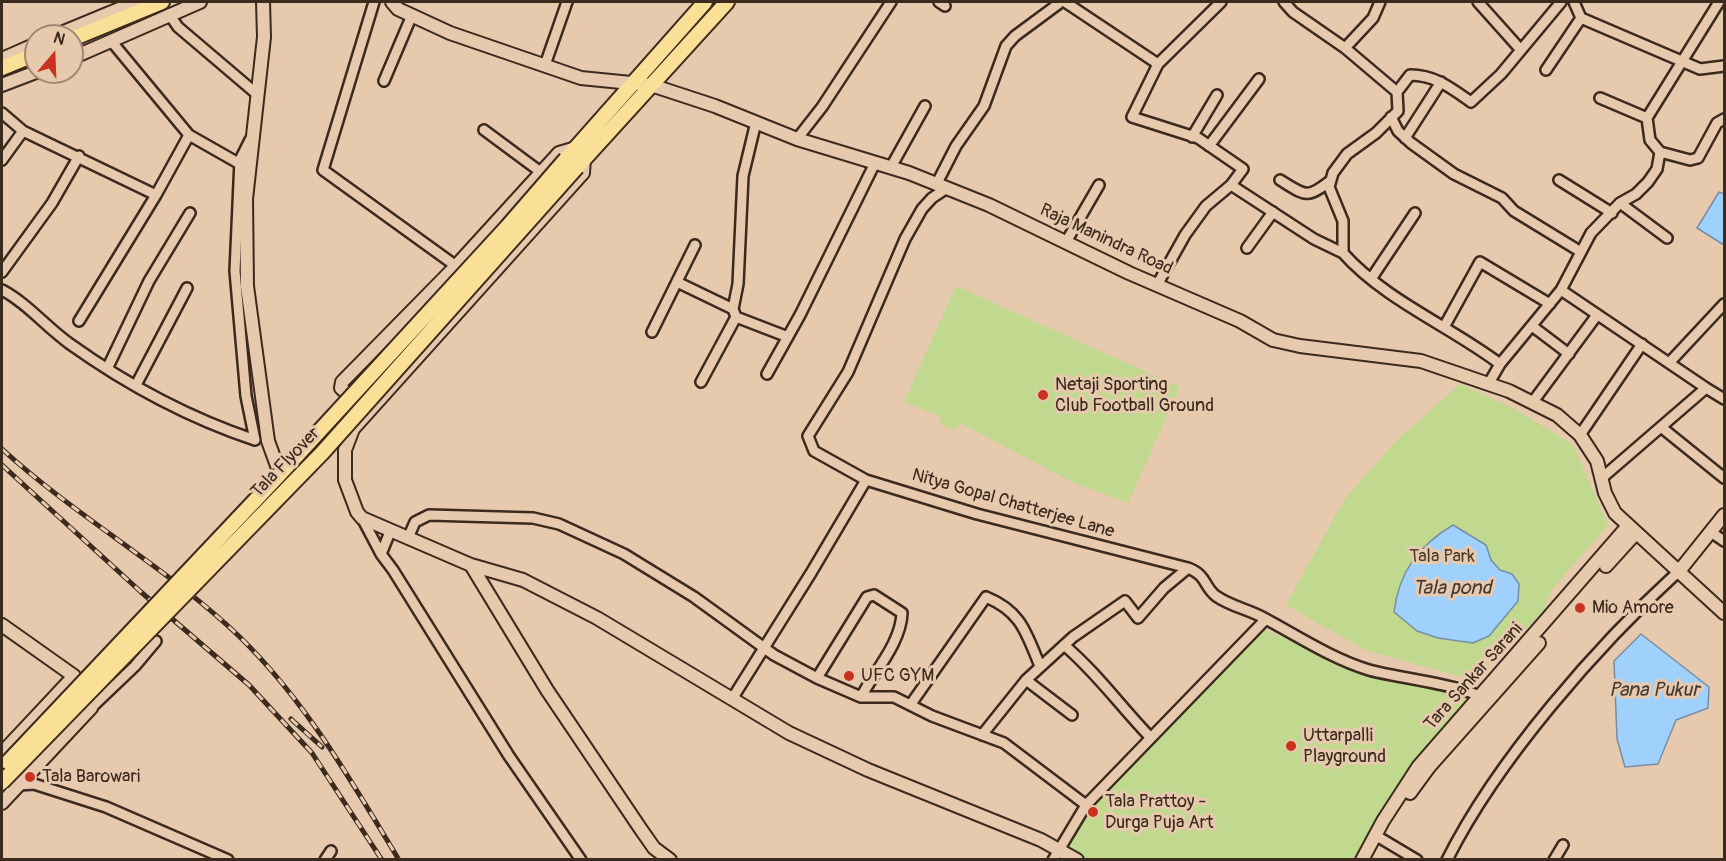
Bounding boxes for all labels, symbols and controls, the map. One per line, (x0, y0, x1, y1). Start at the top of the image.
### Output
north arrow (24, 24, 84, 84)
text: N (51, 28, 68, 50)
street label: Raja Manindra Road (1036, 200, 1176, 280)
place label: Netaji Sporting Club Football Ground (1055, 374, 1214, 416)
marker: Netaji Sporting Club Football Ground (1036, 388, 1050, 402)
street label: Tala Flyover (247, 423, 325, 503)
street label: Nitya Gopal Chatterjee Lane (909, 465, 1117, 543)
park label: Tala Park (1409, 546, 1475, 568)
water label: Tala pond (1413, 577, 1491, 601)
place label: Mio Amore (1592, 597, 1674, 619)
marker: Mio Amore (1573, 601, 1587, 615)
street label: Tara Sankar Sarani (1420, 619, 1528, 735)
place label: UFC GYM (861, 665, 934, 687)
marker: UFC GYM (842, 669, 856, 683)
water label: Pana Pukur (1609, 679, 1699, 703)
place label: Uttarpalli Playground (1303, 725, 1386, 768)
marker: Uttarpalli Playground (1284, 739, 1298, 753)
place label: Tala Barowari (42, 766, 140, 788)
marker: Tala Barowari (23, 770, 37, 784)
place label: Tala Prattoy - Durga Puja Art (1105, 791, 1214, 834)
marker: Tala Prattoy - Durga Puja Art (1086, 805, 1100, 819)

